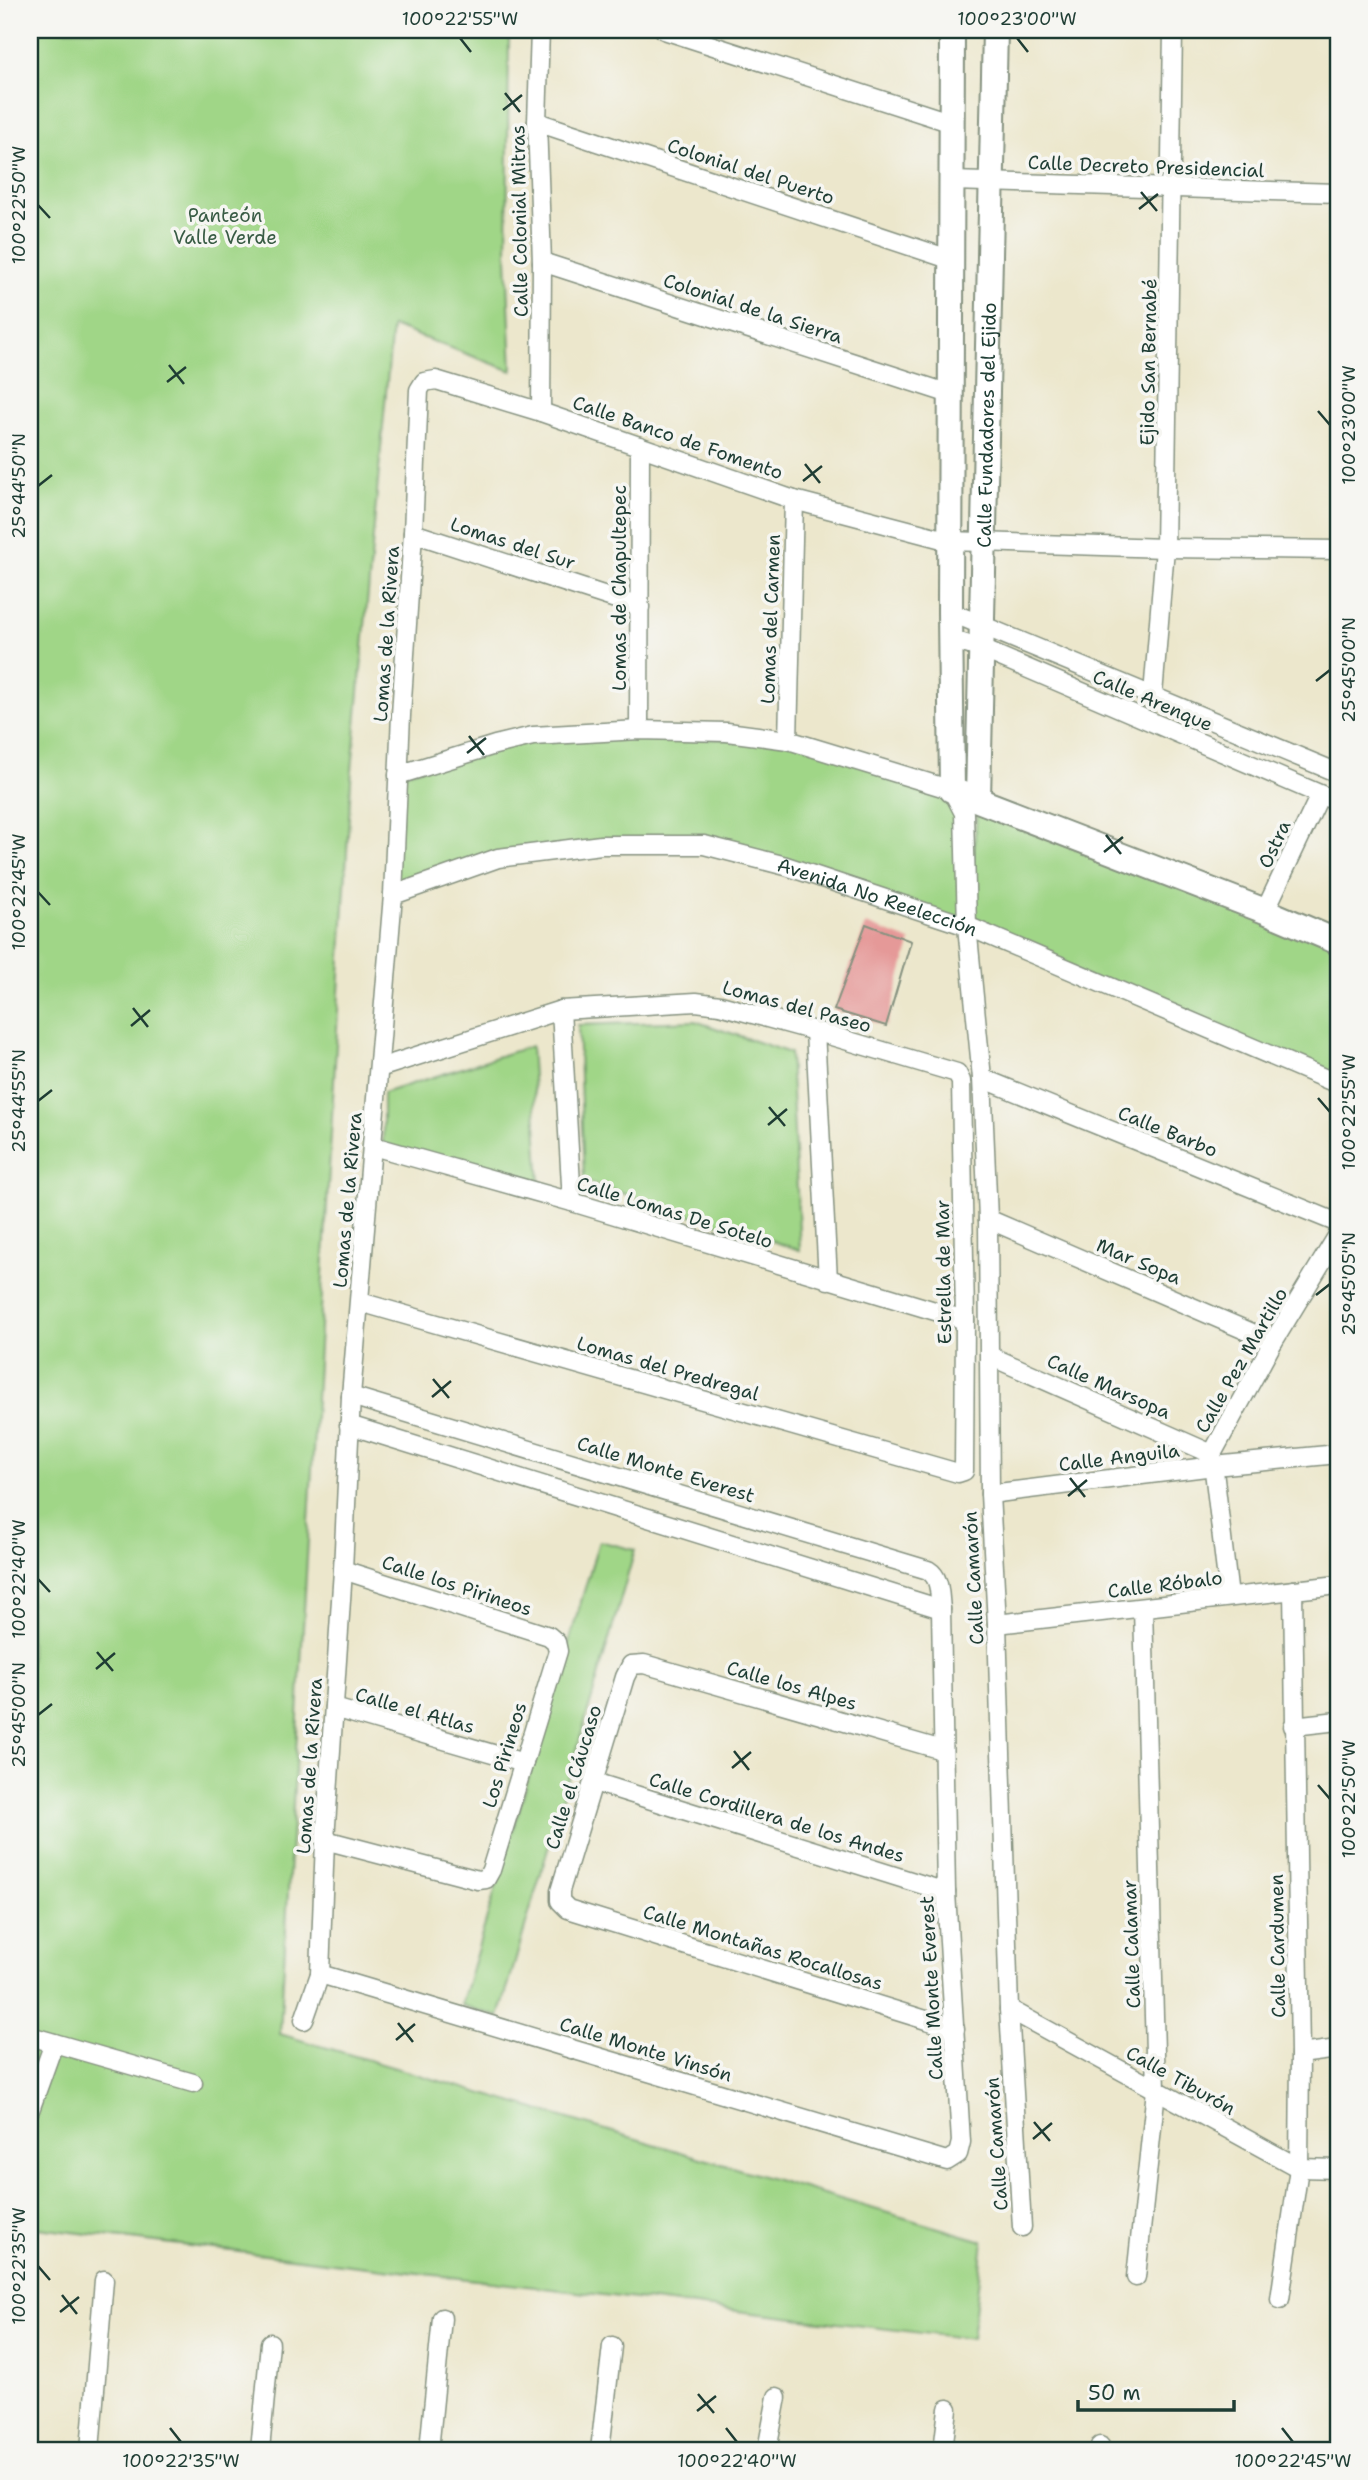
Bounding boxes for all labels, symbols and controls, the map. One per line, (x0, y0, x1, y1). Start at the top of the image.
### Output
text: 100°22'55"W (402, 7, 518, 31)
text: 100°23'00"W (957, 7, 1077, 31)
street label: Calle Colonial Mitras (505, 125, 534, 317)
street label: Colonial del Puerto (664, 133, 838, 210)
text: 100°22'50"W (7, 146, 31, 264)
street label: Calle Decreto Presidencial (1027, 150, 1265, 183)
park label: Panteón Valle Verde (173, 203, 277, 250)
street label: Colonial de la Sierra (660, 268, 846, 349)
street label: Ejido San Bernabé (1135, 278, 1162, 446)
street label: Calle Fundadores del Ejido (972, 302, 1002, 548)
text: 100°23'00"W (1337, 365, 1361, 485)
street label: Calle Banco de Fomento (569, 390, 786, 485)
text: 25°44'50"N (7, 433, 31, 539)
street label: Lomas de Chapultepec (607, 485, 632, 691)
street label: Lomas del Sur (447, 511, 579, 575)
street label: Lomas del Carmen (755, 534, 786, 704)
street label: Lomas de la Rivera (368, 545, 405, 723)
text: 25°45'00"N (1337, 617, 1361, 723)
street label: Calle Arenque (1089, 664, 1217, 737)
street label: Ostra (1253, 816, 1296, 872)
text: 100°22'45"W (7, 833, 31, 951)
street label: Avenida No Reelección (774, 852, 981, 942)
street label: Lomas del Paseo (720, 975, 874, 1038)
text: 25°44'55"N (7, 1049, 31, 1153)
text: 100°22'55"W (1337, 1054, 1361, 1170)
street label: Calle Barbo (1114, 1100, 1221, 1163)
street label: Lomas de la Rivera (327, 1111, 368, 1289)
street label: Calle Lomas De Sotelo (574, 1171, 776, 1254)
street label: Estrella de Mar (930, 1199, 957, 1344)
street label: Mar Sopa (1093, 1232, 1185, 1291)
text: 25°45'05"N (1337, 1232, 1361, 1336)
street label: Calle Pez Martillo (1190, 1283, 1293, 1438)
street label: Lomas del Predregal (574, 1330, 762, 1407)
street label: Calle Marsopa (1043, 1348, 1175, 1425)
street label: Calle Monte Everest (574, 1431, 758, 1508)
street label: Calle Anguila (1057, 1438, 1181, 1477)
street label: Calle Camarón (958, 1511, 989, 1645)
text: 100°22'40"W (7, 1519, 31, 1639)
street label: Calle los Pirineos (379, 1549, 535, 1622)
street label: Calle Róbalo (1106, 1565, 1224, 1604)
street label: Calle los Alpes (724, 1655, 860, 1716)
text: 25°45'00"N (7, 1662, 31, 1768)
street label: Lomas de la Rivera (291, 1677, 328, 1855)
street label: Calle el Atlas (352, 1681, 478, 1739)
street label: Los Pirineos (477, 1699, 532, 1811)
street label: Calle el Cáucaso (540, 1702, 607, 1852)
text: 100°22'50"W (1337, 1740, 1361, 1858)
street label: Calle Cordillera de los Andes (646, 1767, 908, 1868)
street label: Calle Cardumen (1264, 1874, 1291, 2018)
street label: Calle Calamar (1117, 1879, 1146, 2009)
street label: Calle Monte Everest (914, 1895, 949, 2081)
street label: Calle Montañas Rocallosas (640, 1899, 886, 1996)
street label: Calle Monte Vinsón (556, 2011, 735, 2088)
street label: Calle Tiburón (1122, 2040, 1240, 2121)
street label: Calle Camarón (979, 2076, 1014, 2212)
text: 100°22'35"W (7, 2207, 31, 2325)
scale bar (1078, 2368, 1233, 2412)
text: 50 m (1088, 2379, 1141, 2407)
text: 100°22'35"W (122, 2449, 240, 2473)
text: 100°22'40"W (677, 2449, 797, 2473)
text: 100°22'45"W (1234, 2449, 1352, 2473)

